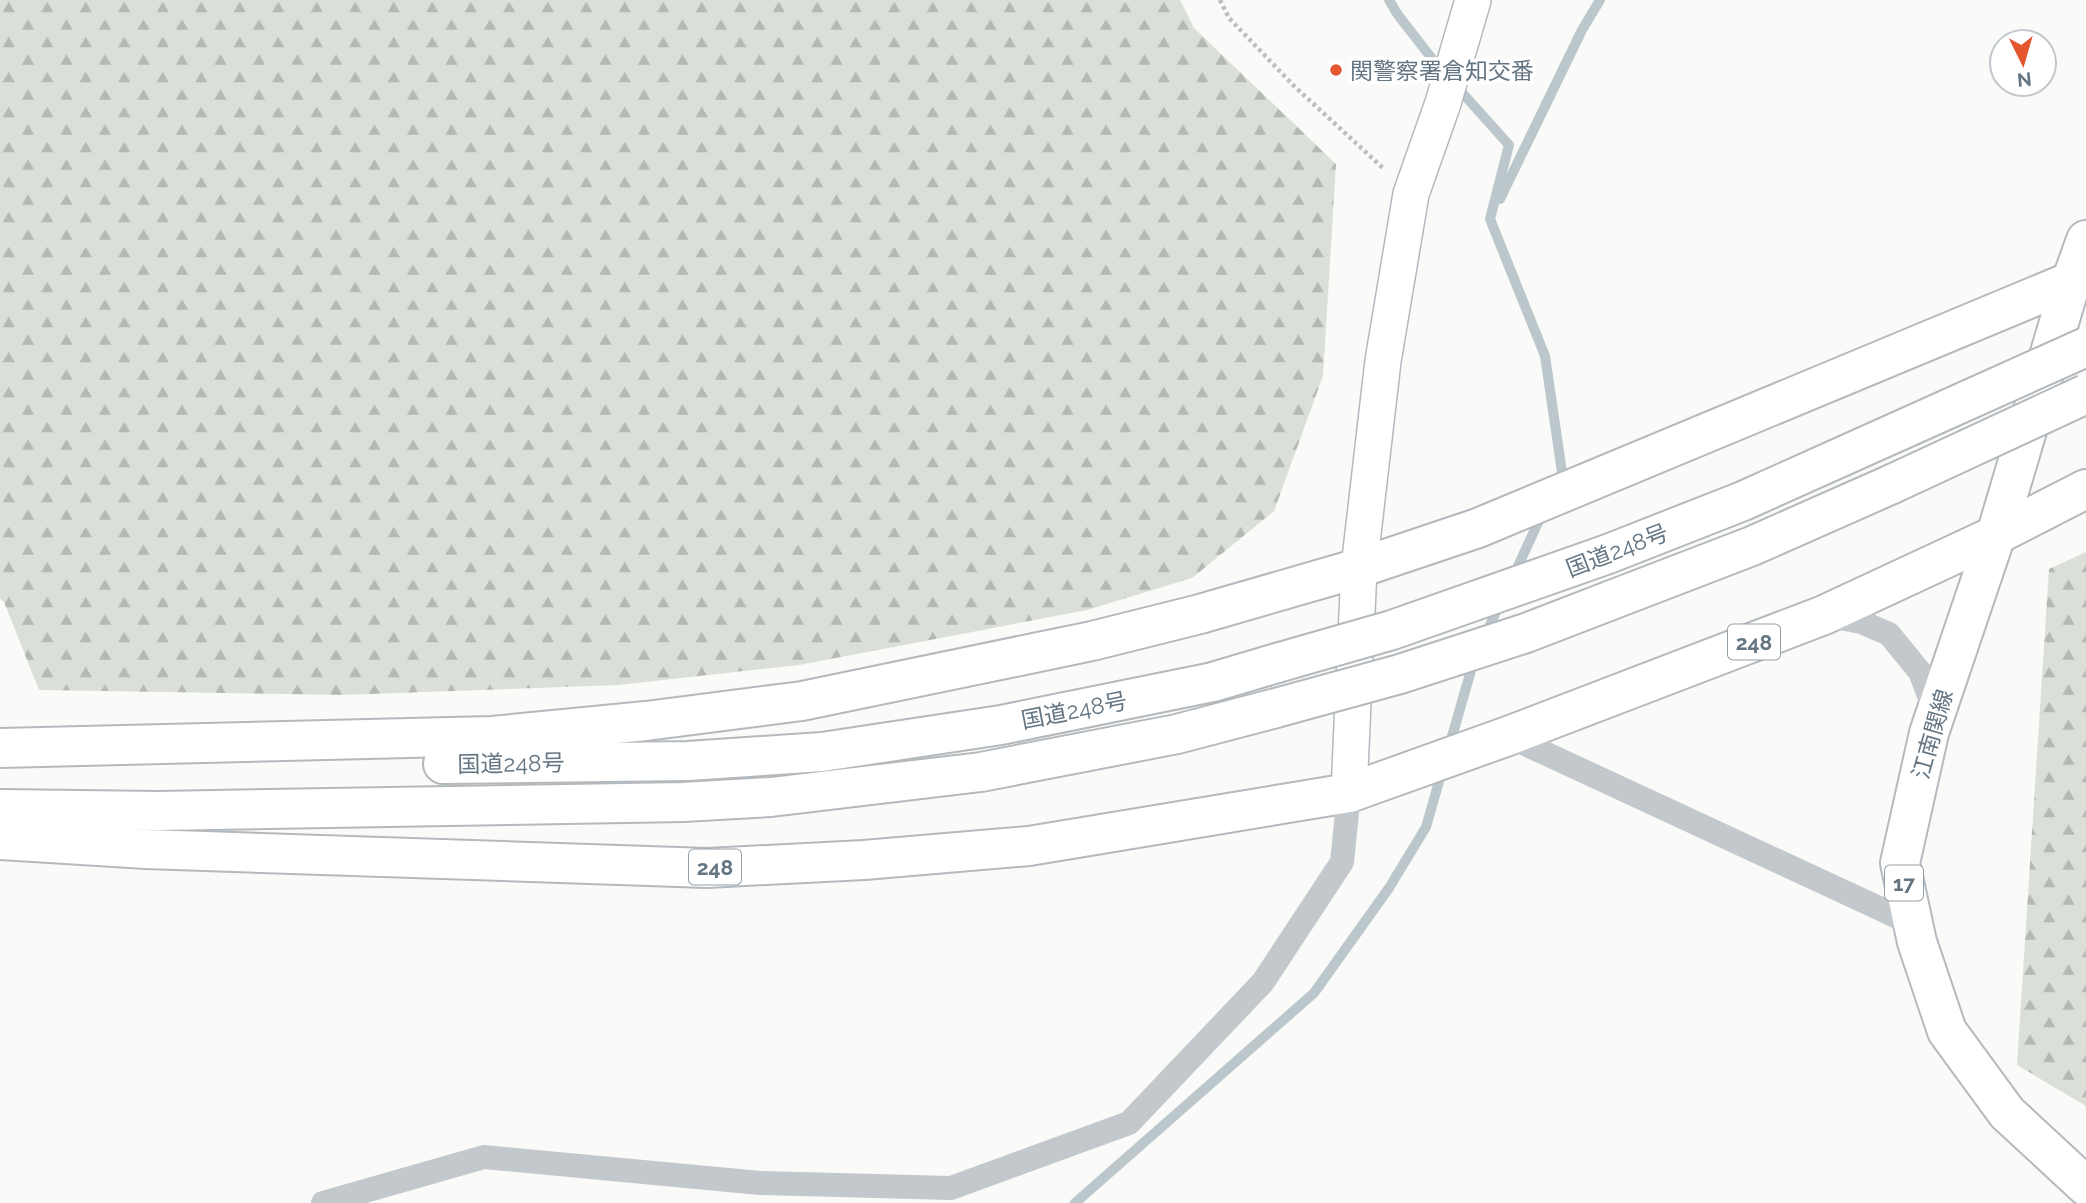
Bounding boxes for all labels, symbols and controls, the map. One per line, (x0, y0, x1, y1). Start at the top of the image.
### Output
north arrow (1988, 28, 2058, 98)
place label: 関警察署倉知交番 (1350, 57, 1534, 84)
marker: 関警察署倉知交番 (1328, 62, 1344, 78)
text: N (2016, 68, 2033, 92)
street label: 国道248号 (1562, 518, 1672, 582)
road number: 248 (1728, 624, 1780, 660)
street label: 江南関線 (1906, 686, 1958, 782)
street label: 国道248号 (1019, 687, 1129, 733)
street label: 国道248号 (457, 749, 565, 777)
road number: 248 (689, 850, 741, 884)
road number: 17 (1885, 866, 1923, 900)

